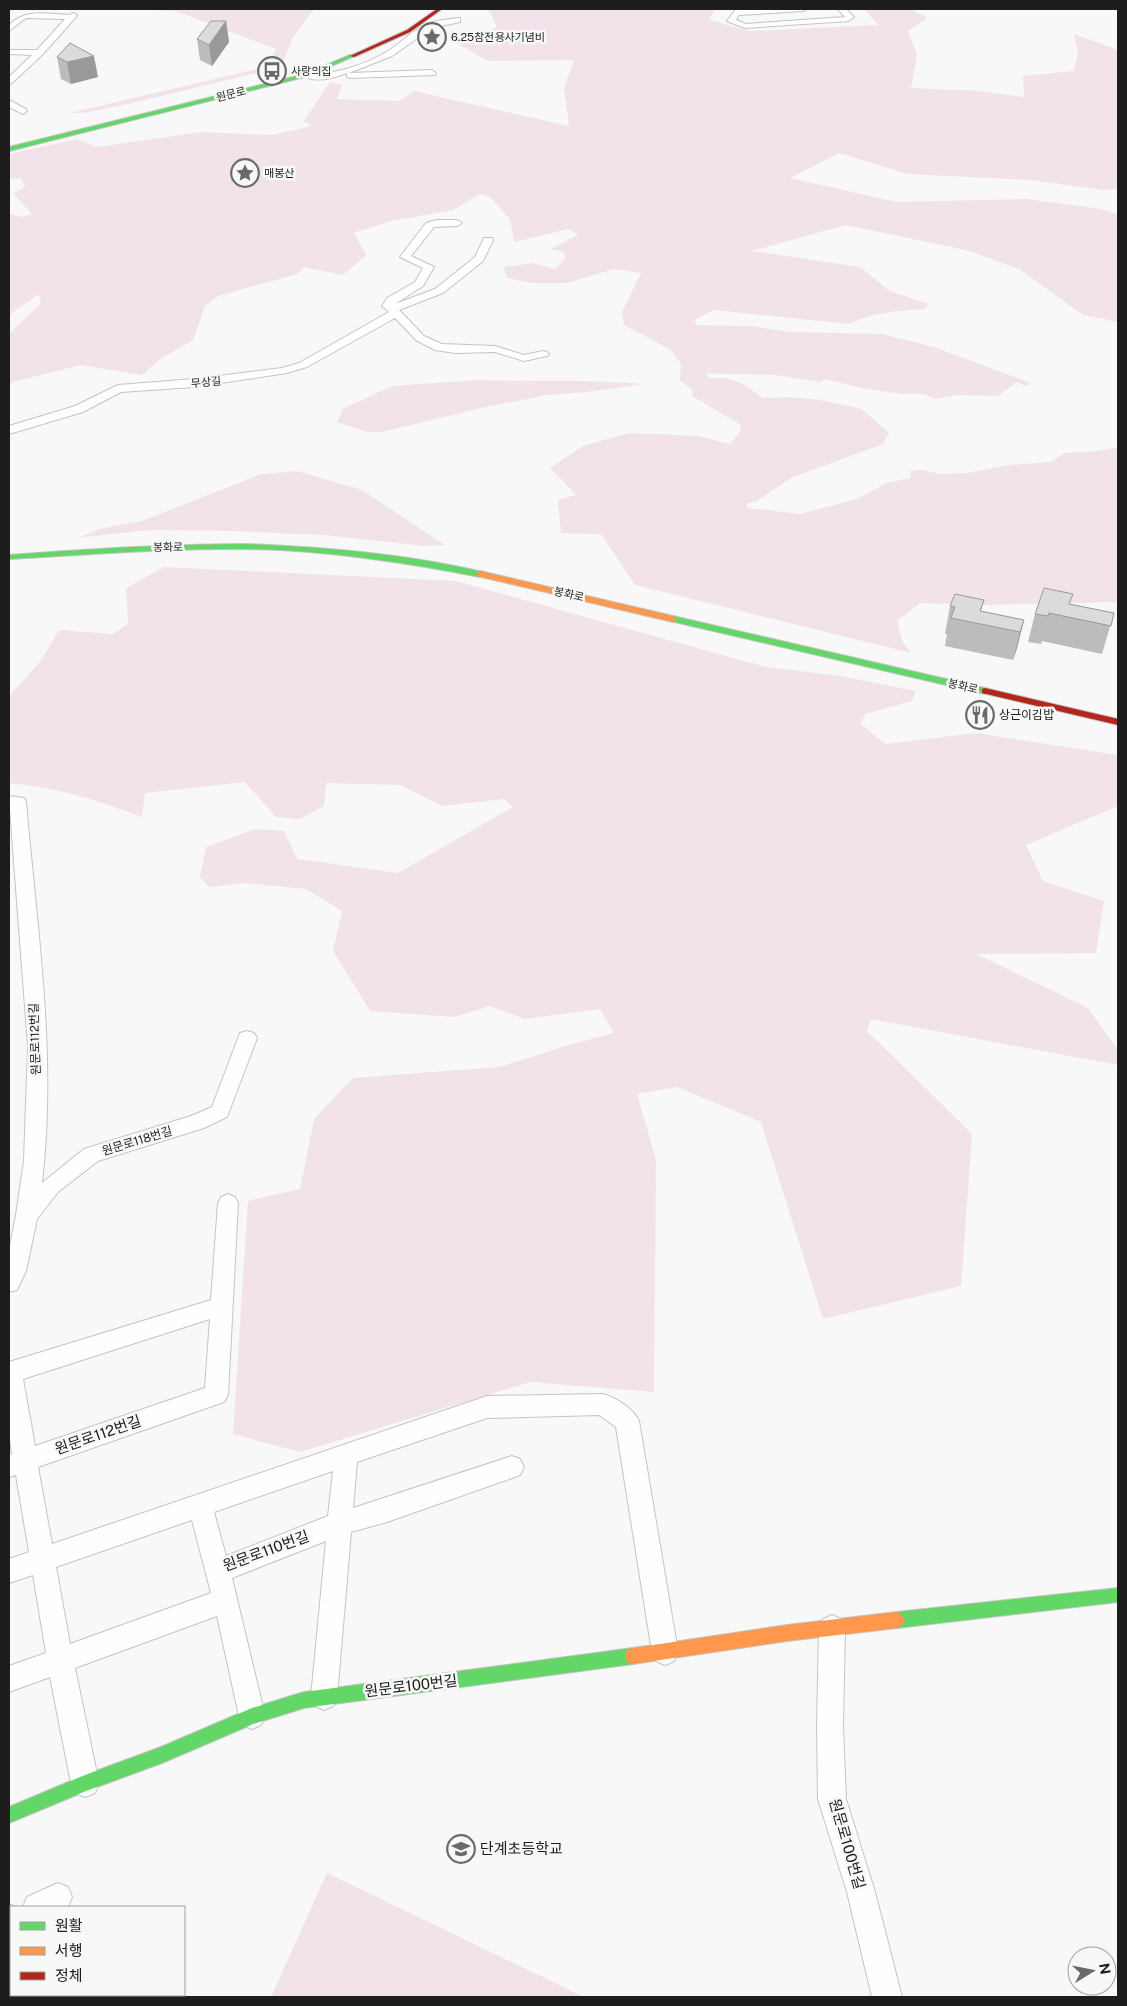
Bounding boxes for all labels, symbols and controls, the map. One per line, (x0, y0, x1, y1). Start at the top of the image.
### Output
place icon: 6.25참전용사기념비 (417, 22, 447, 52)
place label: 6.25참전용사기념비 (451, 31, 545, 43)
bus stop icon: 사랑의집 (257, 56, 287, 86)
place label: 사랑의집 (291, 65, 331, 77)
street label: 원문로 (215, 85, 247, 103)
place icon: 매봉산 (230, 158, 260, 188)
place label: 매봉산 (264, 167, 294, 179)
street label: 무상길 (190, 374, 222, 390)
street label: 봉화로 (153, 541, 183, 553)
street label: 봉화로 (553, 585, 585, 603)
street label: 봉화로 (947, 677, 979, 695)
restaurant icon: 상근이김밥 (965, 700, 995, 730)
place label: 상근이김밥 (999, 708, 1054, 722)
street label: 원문로112번길 (27, 1003, 43, 1075)
street label: 원문로118번길 (100, 1124, 174, 1158)
street label: 원문로112번길 (52, 1412, 143, 1457)
street label: 원문로110번길 (220, 1527, 311, 1574)
street label: 원문로100번길 (364, 1671, 458, 1700)
street label: 원문로100번길 (826, 1797, 869, 1891)
school or university icon: 단계초등학교 (446, 1834, 476, 1864)
place label: 단계초등학교 (480, 1840, 563, 1857)
legend (10, 1906, 185, 1996)
text: 원활 (55, 1917, 83, 1934)
text: 서행 (55, 1942, 83, 1959)
north arrow (1067, 1946, 1117, 1996)
text: N (1096, 1962, 1114, 1976)
text: 정체 (55, 1967, 83, 1984)

